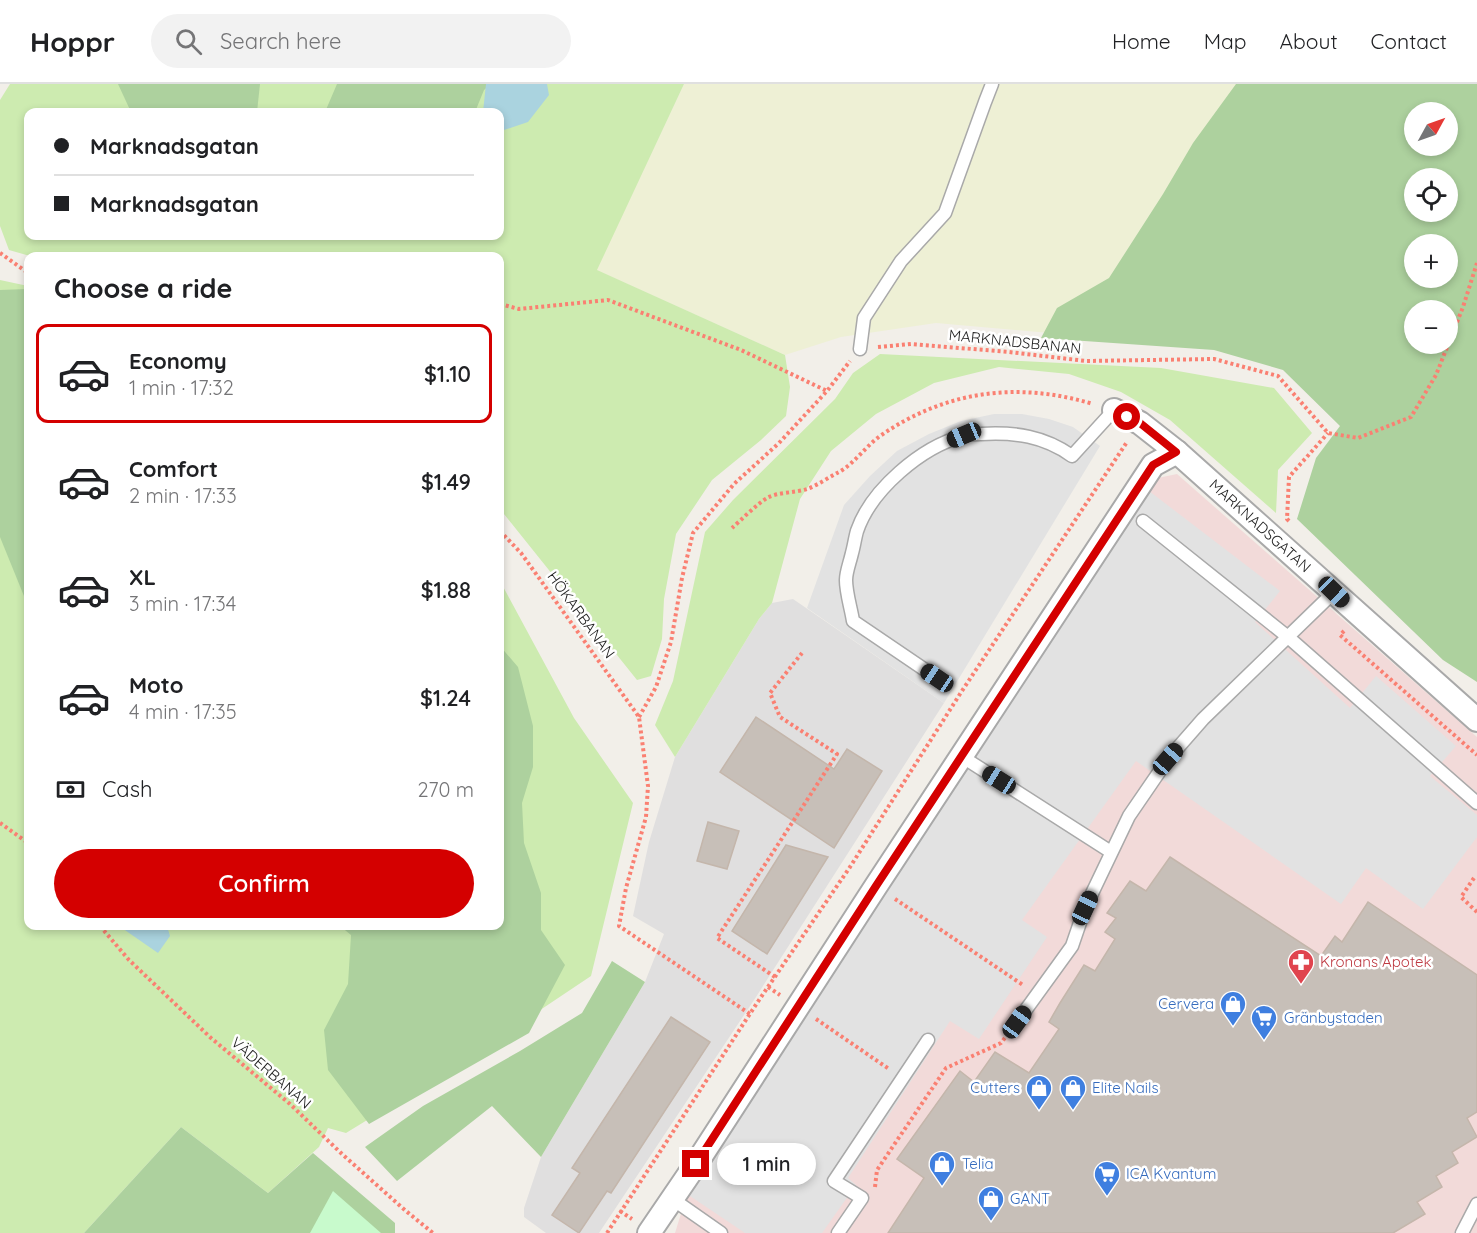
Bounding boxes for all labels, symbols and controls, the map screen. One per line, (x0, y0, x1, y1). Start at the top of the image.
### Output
search box (151, 14, 571, 68)
text: Hoppr (30, 24, 115, 59)
icon: search (172, 25, 205, 58)
text: Search here (220, 27, 341, 55)
text: Home (1112, 28, 1171, 54)
text: Map (1204, 28, 1247, 54)
text: About (1280, 28, 1338, 54)
text: Contact (1371, 28, 1447, 54)
north arrow (1404, 102, 1458, 156)
map controls (1404, 102, 1458, 354)
text: Marknadsgatan (90, 132, 259, 160)
button: locate (1404, 168, 1458, 222)
text: Marknadsgatan (90, 190, 259, 218)
button: + (1404, 234, 1458, 288)
text: Choose a ride (54, 271, 232, 305)
button: − (1404, 300, 1458, 354)
street label: MARKNADSBANAN (948, 325, 1082, 358)
icon: car (57, 347, 111, 401)
text: Economy (129, 347, 227, 375)
text: $1.10 (424, 360, 471, 388)
text: 1 min · 17:32 (129, 375, 234, 400)
route start (1113, 403, 1140, 430)
car (944, 420, 984, 450)
icon: car (57, 455, 111, 509)
text: Comfort (129, 455, 218, 483)
text: $1.49 (421, 468, 471, 496)
street label: MARKNADSGATAN (1206, 475, 1315, 576)
text: 2 min · 17:33 (129, 483, 237, 508)
icon: car (57, 563, 111, 617)
text: XL (129, 563, 156, 591)
street label: HÖKARBANAN (543, 567, 619, 662)
car (1315, 573, 1353, 611)
text: $1.88 (421, 576, 471, 604)
text: 3 min · 17:34 (129, 591, 236, 616)
car (917, 660, 957, 696)
icon: car (57, 671, 111, 725)
text: Moto (129, 671, 183, 699)
text: $1.24 (420, 684, 471, 712)
text: 4 min · 17:35 (129, 699, 237, 724)
car (1149, 740, 1187, 778)
car (979, 763, 1019, 797)
icon: cash (54, 773, 87, 806)
text: Cash (102, 775, 153, 803)
text: 270 m (417, 777, 474, 802)
button: Confirm (54, 849, 474, 918)
car (1069, 888, 1101, 928)
pharmacy icon: Kronans Apotek (1286, 947, 1316, 985)
place label: Kronans Apotek (1320, 952, 1431, 971)
shop icon: Cervera (1218, 989, 1248, 1027)
place label: Cervera (1158, 994, 1214, 1013)
car (999, 1002, 1035, 1042)
supermarket icon: Gränbystaden (1249, 1003, 1279, 1041)
place label: Gränbystaden (1284, 1008, 1383, 1027)
street label: VÄDERBANAN (227, 1033, 315, 1113)
shop icon: Cutters (1024, 1073, 1054, 1111)
shop icon: Elite Nails (1058, 1073, 1088, 1111)
place label: Cutters (970, 1078, 1020, 1097)
place label: Elite Nails (1092, 1078, 1158, 1097)
callout: 1 min (717, 1143, 816, 1185)
shop icon: Telia (927, 1149, 957, 1187)
route end (682, 1150, 709, 1177)
text: 1 min (743, 1151, 790, 1176)
place label: Telia (962, 1154, 994, 1173)
supermarket icon: ICA Kvantum (1092, 1159, 1122, 1197)
place label: ICA Kvantum (1126, 1164, 1216, 1183)
shop icon: GANT (976, 1184, 1006, 1222)
place label: GANT (1010, 1189, 1050, 1208)

